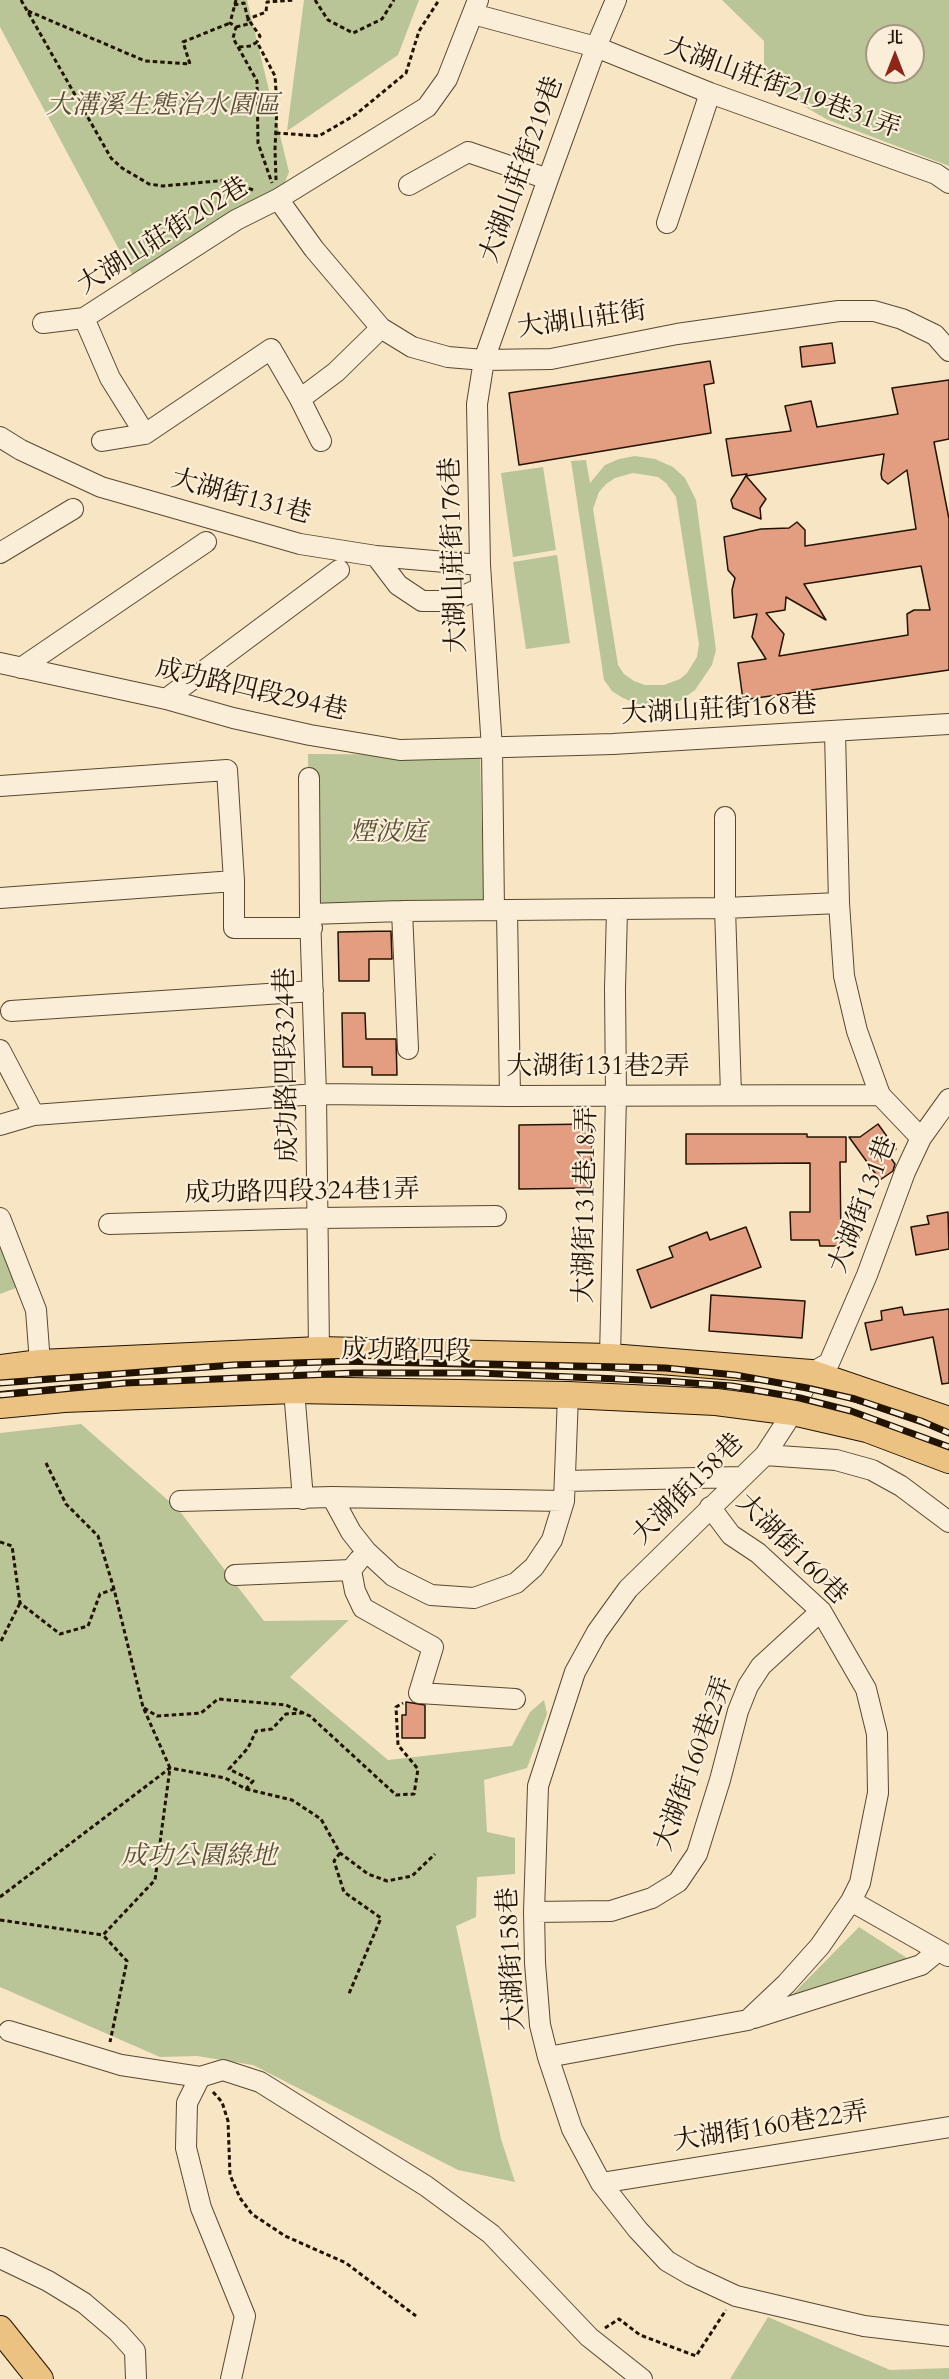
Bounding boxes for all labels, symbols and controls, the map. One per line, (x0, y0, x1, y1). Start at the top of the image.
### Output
north arrow (865, 24, 925, 84)
text: 北 (887, 27, 903, 49)
street label: 大湖山莊街219巷31弄 (660, 32, 904, 146)
street label: 大湖山莊街219巷 (475, 73, 571, 267)
park label: 大溝溪生態治水園區 (46, 91, 280, 123)
street label: 大湖山莊街202巷 (73, 172, 255, 302)
street label: 大湖山莊街 (515, 297, 649, 345)
street label: 大湖山莊街176巷 (436, 457, 474, 653)
street label: 大湖街131巷 (167, 464, 315, 532)
street label: 成功路四段294巷 (152, 654, 350, 728)
street label: 大湖山莊街168巷 (620, 690, 818, 732)
park label: 煙波庭 (349, 818, 427, 850)
street label: 成功路四段324巷 (271, 967, 305, 1163)
street label: 大湖街131巷2弄 (506, 1052, 690, 1084)
street label: 大湖街131巷18弄 (570, 1106, 604, 1304)
street label: 大湖街131巷 (824, 1132, 904, 1278)
street label: 成功路四段324巷1弄 (184, 1175, 420, 1211)
street label: 成功路四段 (341, 1335, 471, 1369)
street label: 大湖街158巷 (627, 1428, 751, 1552)
street label: 大湖街160巷 (729, 1488, 853, 1612)
street label: 大湖街160巷2弄 (649, 1673, 741, 1855)
park label: 成功公園綠地 (121, 1842, 277, 1874)
street label: 大湖街158巷 (494, 1886, 532, 2032)
street label: 大湖街160巷22弄 (671, 2097, 871, 2159)

